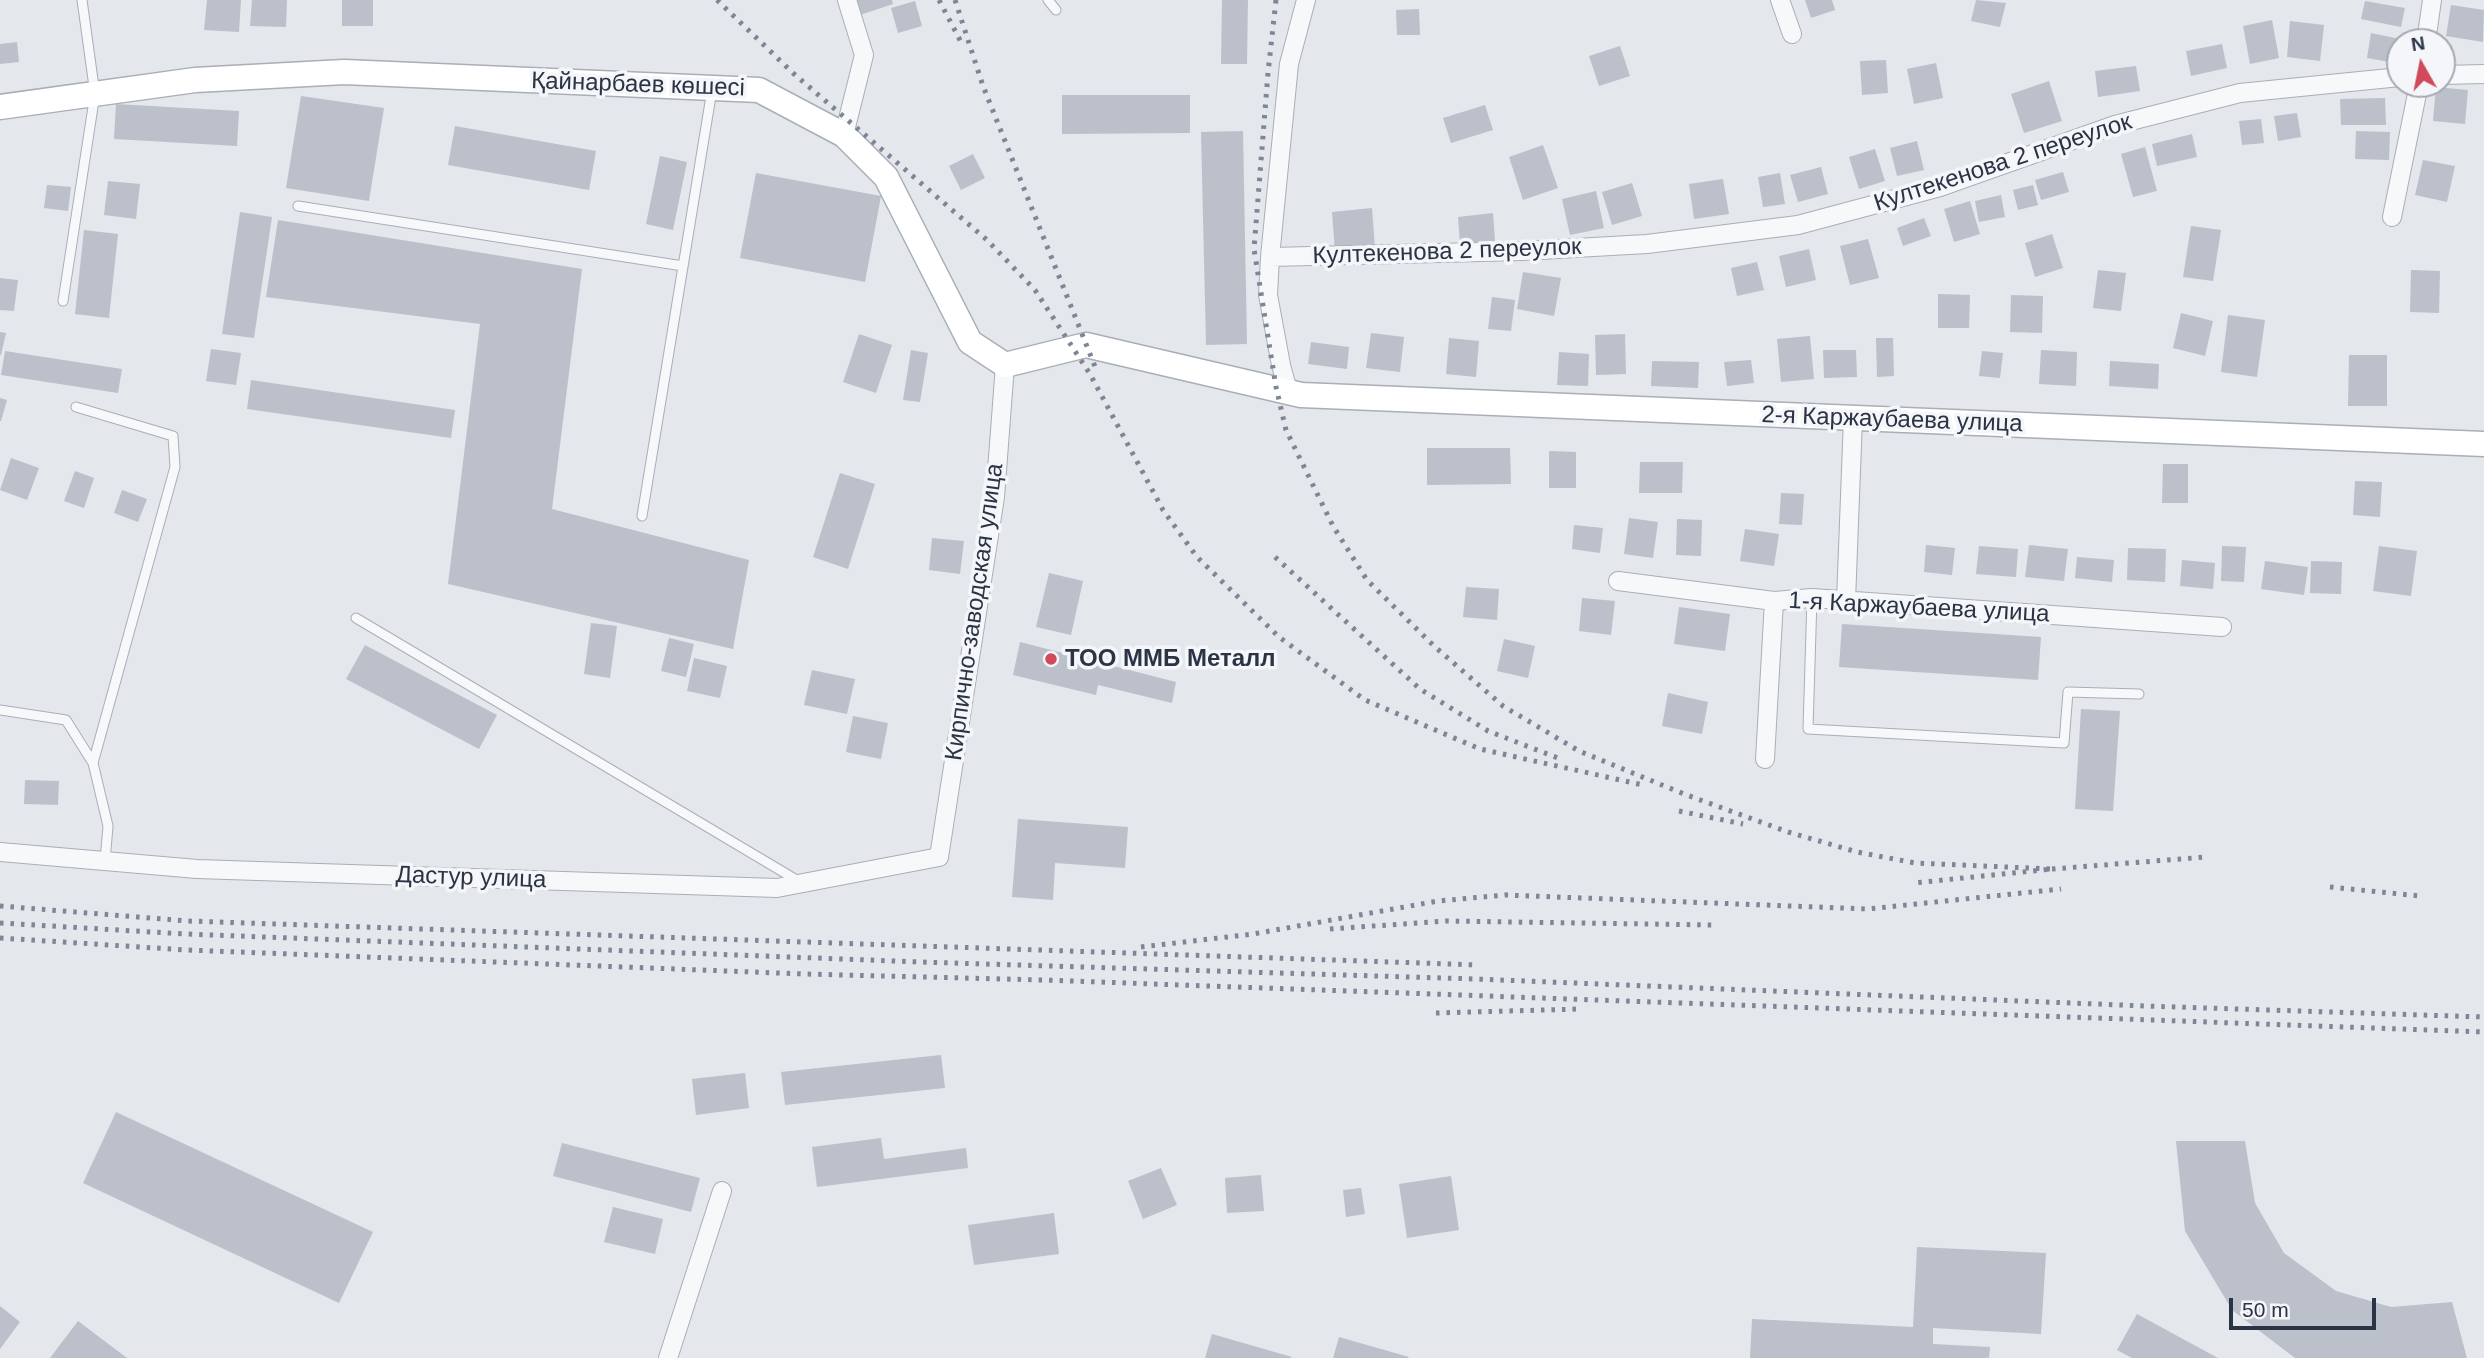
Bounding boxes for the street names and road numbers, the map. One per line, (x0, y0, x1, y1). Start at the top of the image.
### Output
street label: Қайнарбаев көшесі (531, 67, 745, 103)
street label: Култекенова 2 переулок (1871, 108, 2135, 218)
street label: Култекенова 2 переулок (1312, 233, 1582, 271)
street label: 2-я Каржаубаева улица (1761, 401, 2023, 439)
street label: Кирпично-заводская улица (940, 462, 1010, 762)
street label: 1-я Каржаубаева улица (1788, 587, 2050, 629)
street label: Дастур улица (395, 861, 547, 895)

